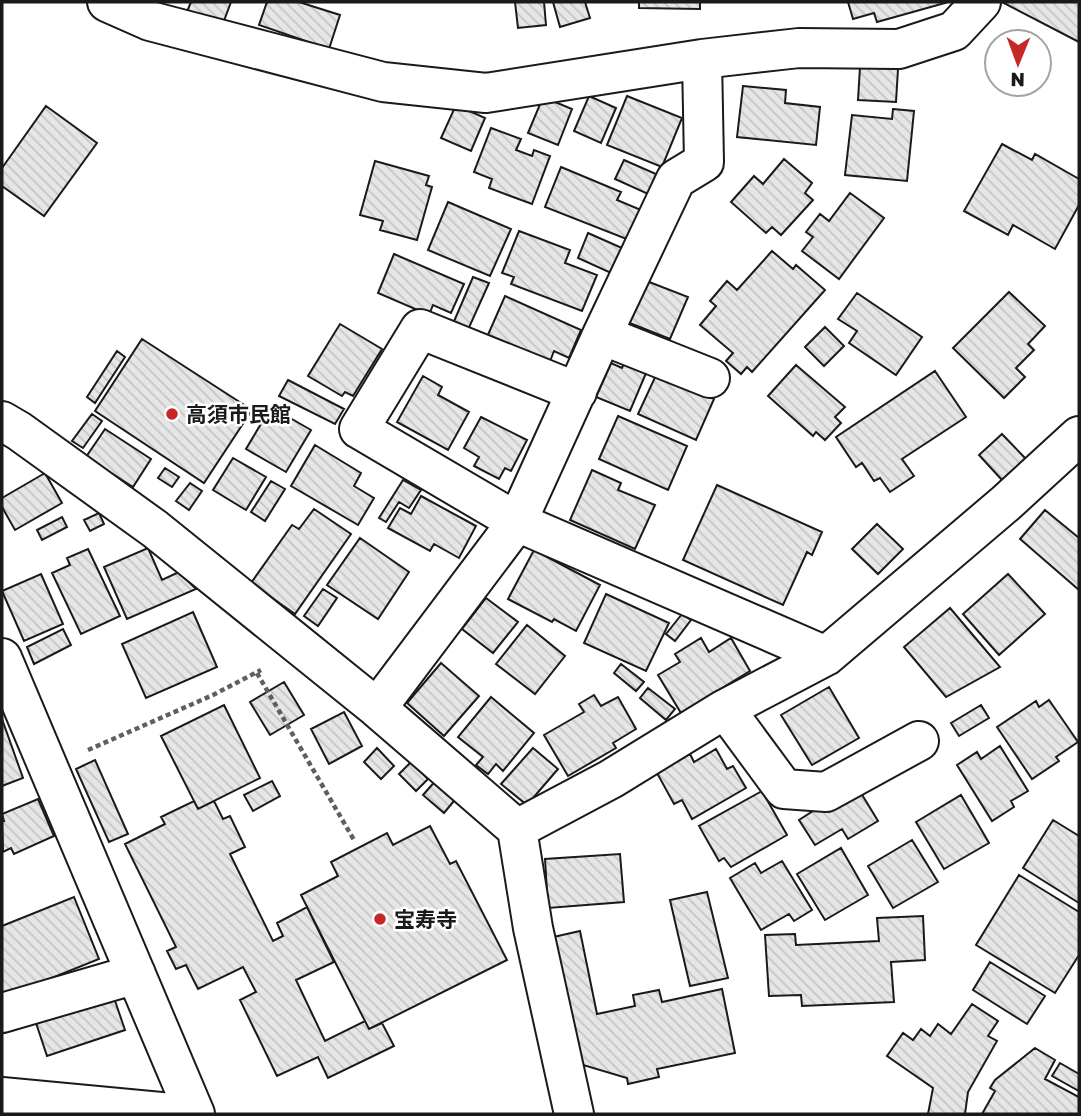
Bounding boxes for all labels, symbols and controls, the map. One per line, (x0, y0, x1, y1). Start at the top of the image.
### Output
north arrow (983, 28, 1053, 98)
text: N (1010, 69, 1025, 92)
place label: 高須市民館 (186, 401, 291, 427)
marker: 高須市民館 (164, 406, 180, 422)
place label: 宝寿寺 (394, 906, 457, 932)
marker: 宝寿寺 (372, 911, 388, 927)

